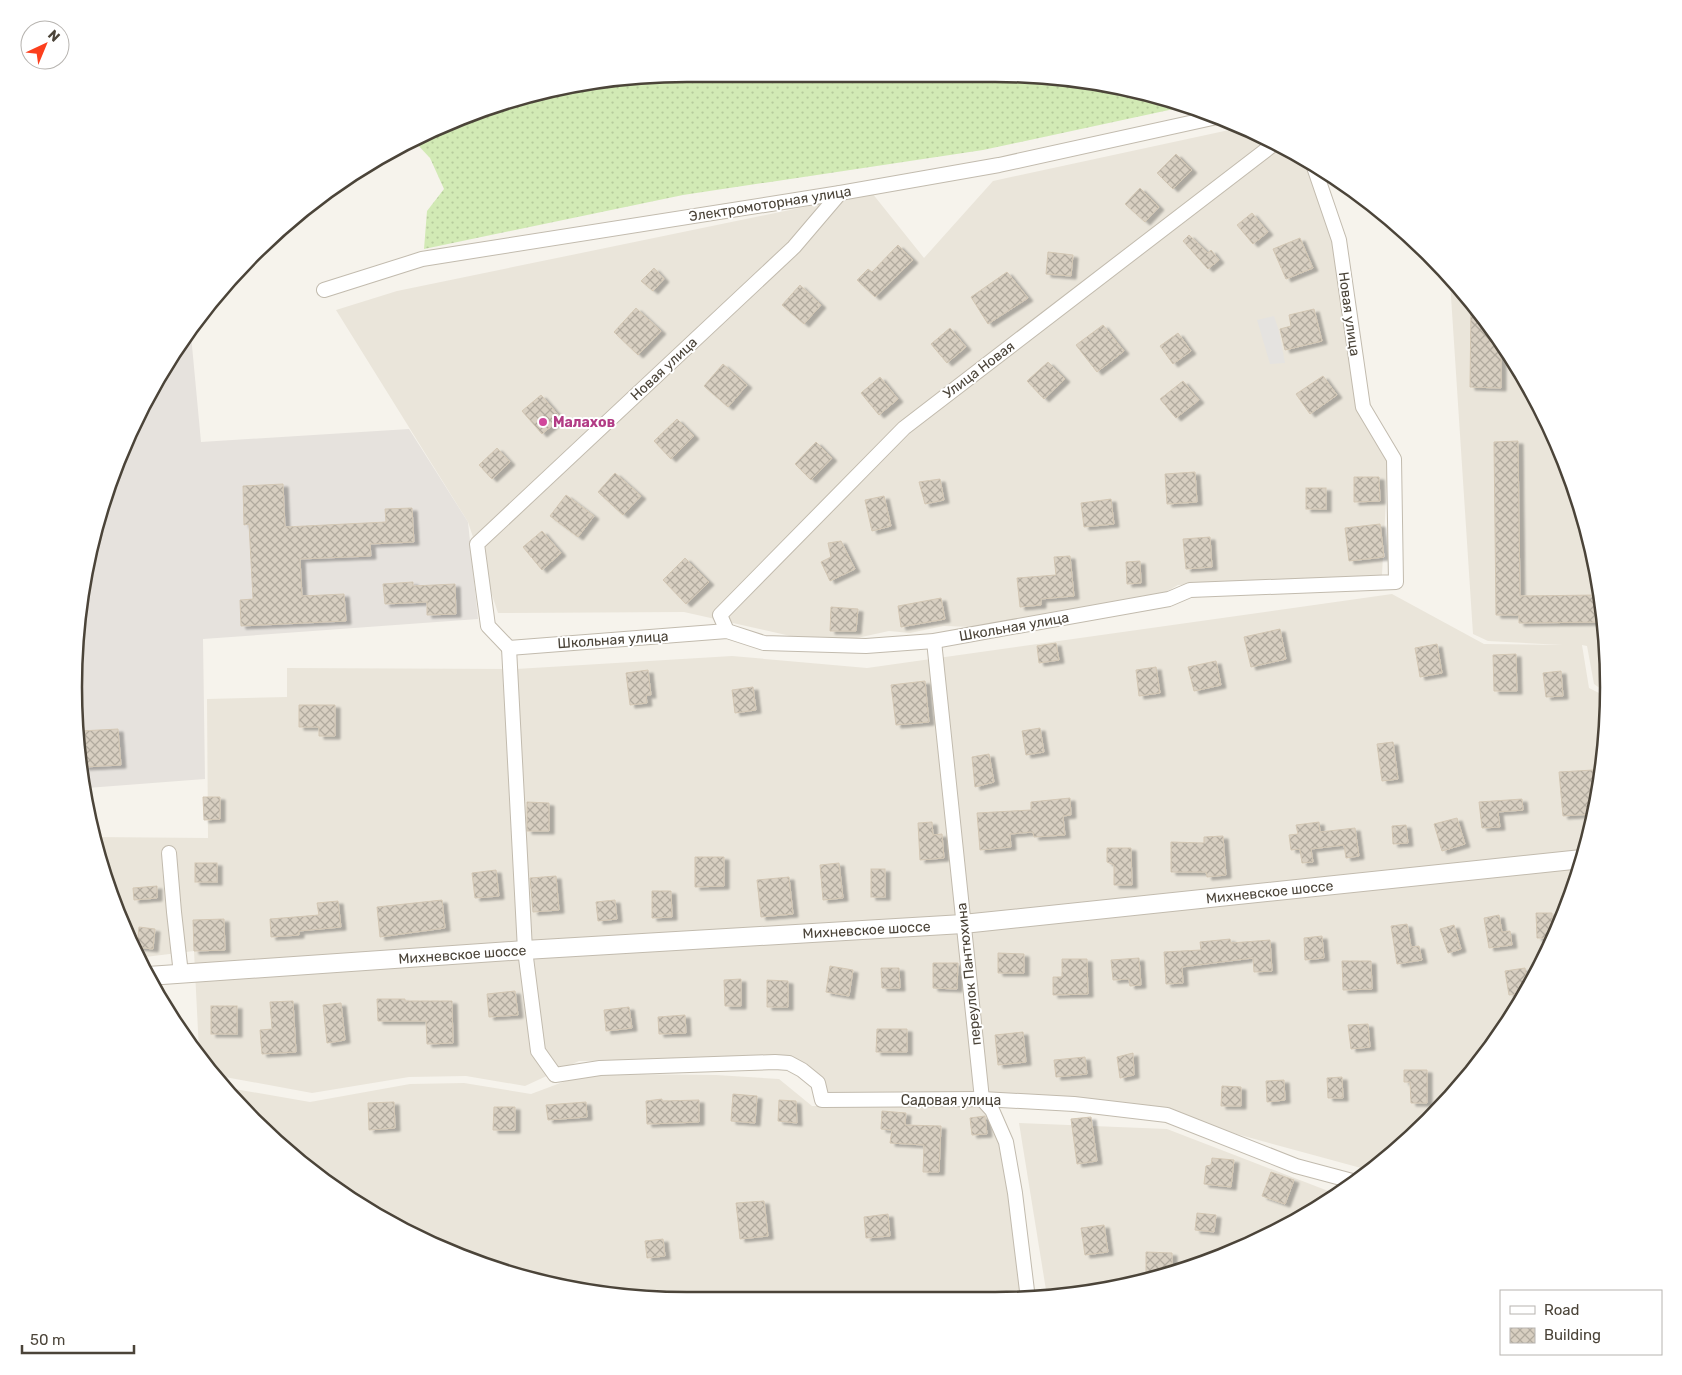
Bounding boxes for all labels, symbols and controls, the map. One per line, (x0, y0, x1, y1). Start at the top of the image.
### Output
north arrow (20, 20, 70, 70)
text: N (44, 26, 63, 46)
street label: Электромоторная улица (687, 183, 853, 225)
street label: Новая улица (1335, 271, 1363, 357)
street label: Новая улица (627, 334, 701, 404)
street label: Улица Новая (940, 338, 1018, 402)
place label: Малахов (553, 414, 615, 431)
marker: Малахов (537, 416, 549, 428)
street label: Школьная улица (958, 609, 1070, 645)
street label: Школьная улица (557, 628, 669, 652)
street label: Михневское шоссе (1205, 877, 1334, 907)
street label: переулок Пантюхина (953, 902, 985, 1046)
street label: Михневское шоссе (802, 917, 931, 942)
street label: Михневское шоссе (398, 941, 527, 967)
street label: Садовая улица (901, 1092, 1001, 1109)
legend (1500, 1290, 1662, 1355)
text: Road (1544, 1301, 1580, 1319)
scale bar (22, 1322, 135, 1354)
text: Building (1544, 1326, 1601, 1344)
text: 50 m (30, 1331, 65, 1349)

